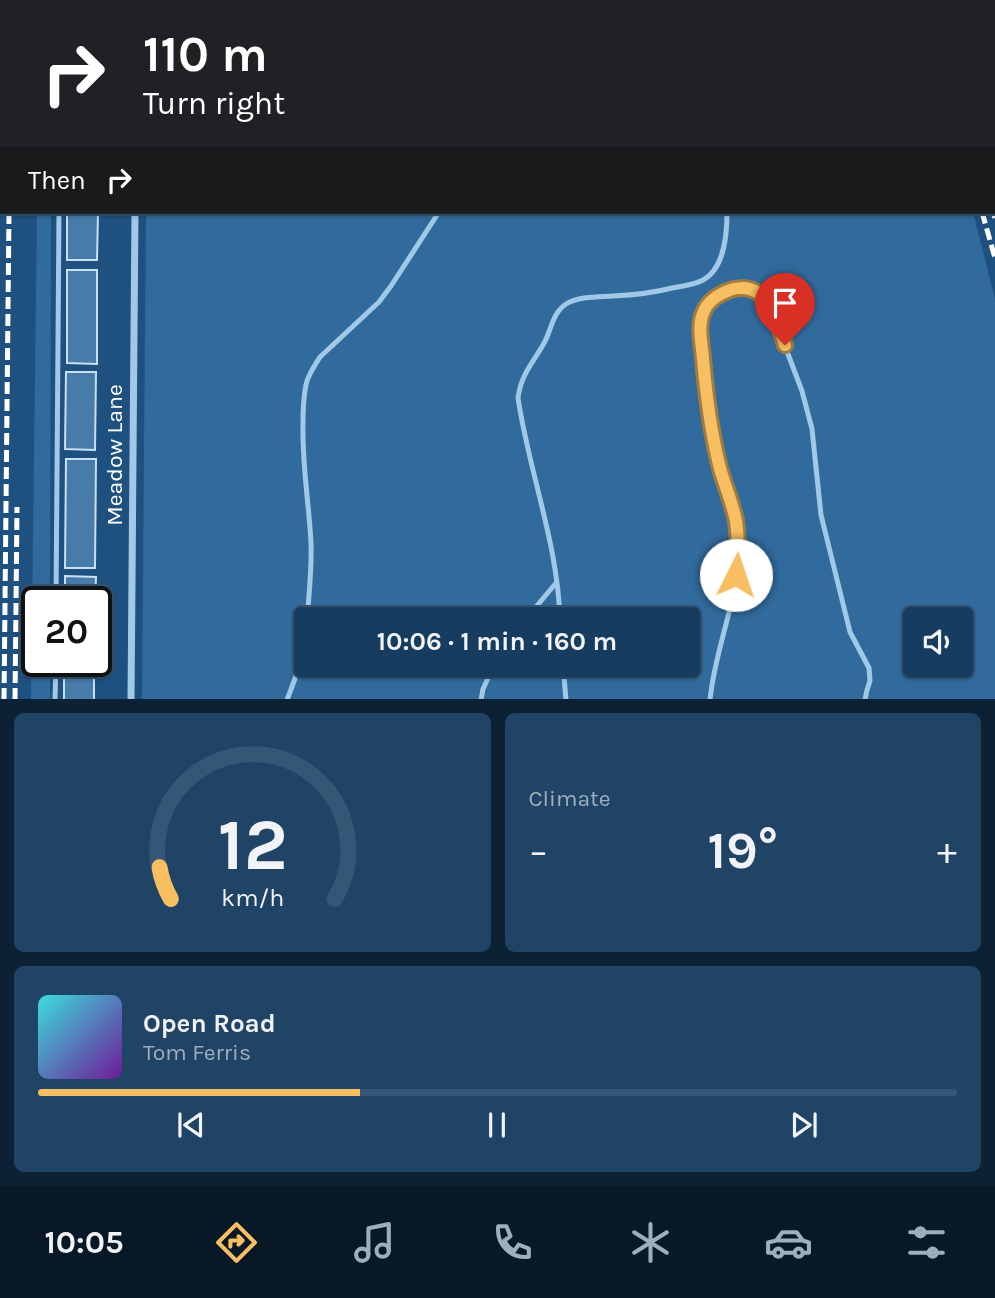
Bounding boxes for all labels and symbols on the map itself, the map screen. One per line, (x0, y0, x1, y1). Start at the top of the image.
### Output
pin (755, 273, 815, 345)
street label: Meadow Lane (101, 384, 128, 526)
position arrow (699, 538, 773, 612)
speed limit sign: 20 (21, 586, 112, 677)

